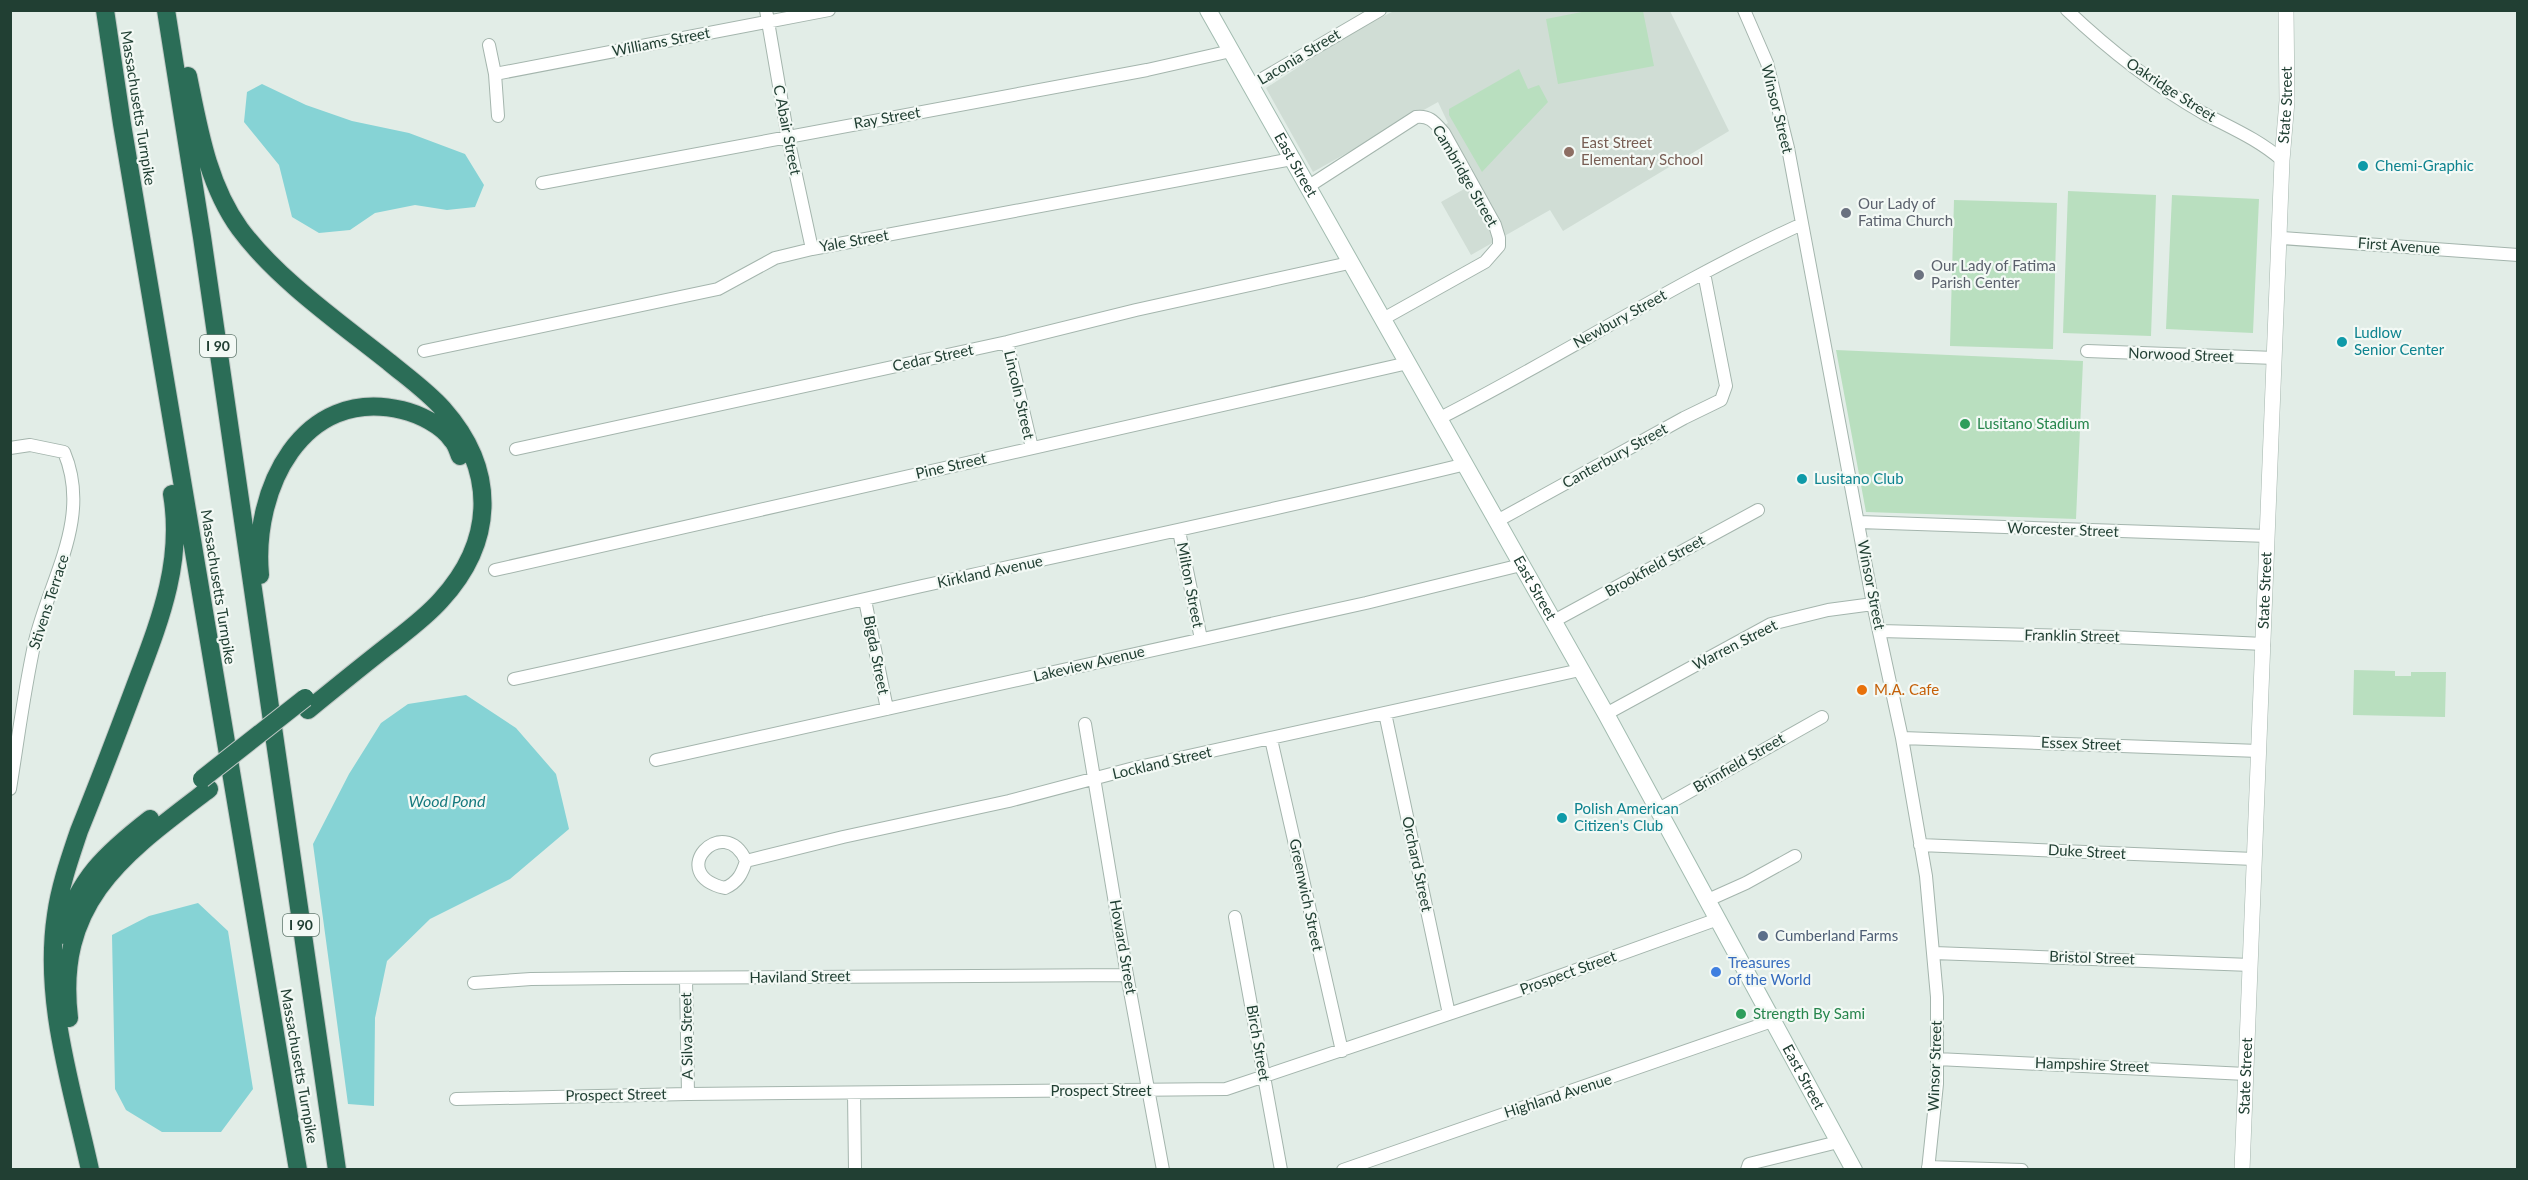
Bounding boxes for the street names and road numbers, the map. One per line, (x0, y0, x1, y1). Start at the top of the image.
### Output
street label: Williams Street (610, 23, 712, 59)
street label: Laconia Street (1254, 24, 1344, 88)
street label: Massachusetts Turnpike (118, 29, 160, 187)
street label: Oakridge Street (2123, 53, 2220, 125)
street label: Winsor Street (1758, 62, 1798, 156)
street label: State Street (2273, 66, 2295, 144)
street label: C Abair Street (770, 83, 806, 177)
street label: Ray Street (852, 102, 922, 132)
street label: Cambridge Street (1429, 121, 1503, 230)
street label: East Street (1271, 129, 1322, 200)
street label: Yale Street (818, 225, 890, 255)
street label: First Avenue (2357, 233, 2441, 257)
street label: Newbury Street (1570, 285, 1670, 351)
road number: I 90 (200, 335, 236, 357)
street label: Cedar Street (891, 340, 975, 374)
street label: Norwood Street (2128, 343, 2235, 365)
street label: Lincoln Street (1001, 349, 1039, 441)
street label: Canterbury Street (1559, 419, 1671, 491)
street label: Pine Street (914, 448, 989, 482)
street label: Massachusetts Turnpike (198, 508, 240, 666)
street label: Worcester Street (2007, 518, 2120, 540)
street label: Brookfield Street (1602, 530, 1708, 600)
street label: Winsor Street (1854, 538, 1890, 632)
street label: Milton Street (1174, 541, 1208, 630)
street label: Kirkland Avenue (935, 551, 1044, 591)
street label: State Street (2253, 551, 2274, 629)
street label: Stivens Terrace (24, 552, 72, 652)
street label: East Street (1510, 552, 1561, 624)
street label: Bigda Street (861, 614, 894, 696)
street label: Warren Street (1689, 615, 1780, 673)
street label: Franklin Street (2024, 625, 2121, 645)
street label: Lakeview Avenue (1031, 641, 1146, 685)
street label: Brimfield Street (1690, 728, 1788, 796)
street label: Essex Street (2041, 733, 2122, 753)
street label: Lockland Street (1110, 742, 1214, 782)
street label: Orchard Street (1399, 815, 1437, 914)
street label: Greenwich Street (1286, 837, 1328, 953)
street label: Duke Street (2048, 840, 2127, 862)
street label: Howard Street (1107, 898, 1141, 996)
road number: I 90 (283, 914, 319, 936)
street label: Prospect Street (1517, 946, 1619, 998)
street label: Bristol Street (2049, 947, 2136, 968)
street label: Haviland Street (749, 966, 851, 986)
street label: Massachusetts Turnpike (278, 987, 322, 1145)
street label: A Silva Street (676, 992, 696, 1080)
street label: Birch Street (1243, 1003, 1275, 1083)
street label: Winsor Street (1923, 1020, 1945, 1112)
street label: State Street (2234, 1036, 2255, 1115)
street label: East Street (1779, 1041, 1830, 1113)
street label: Hampshire Street (2035, 1053, 2150, 1075)
street label: Highland Avenue (1502, 1069, 1614, 1121)
street label: Prospect Street (1050, 1081, 1152, 1099)
street label: Prospect Street (565, 1084, 667, 1104)

